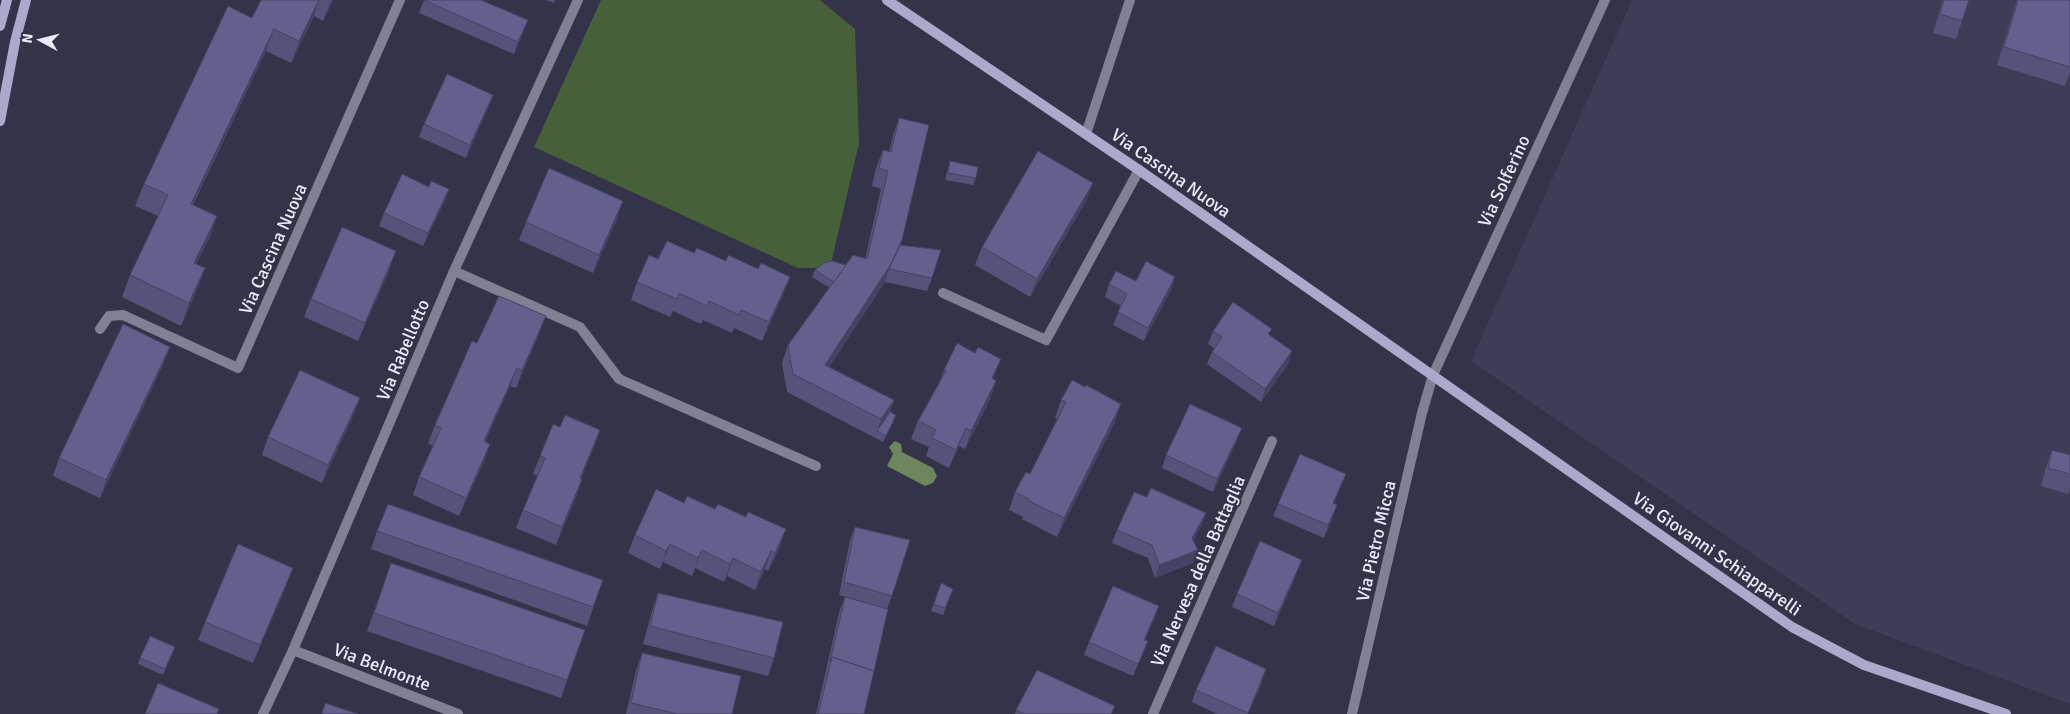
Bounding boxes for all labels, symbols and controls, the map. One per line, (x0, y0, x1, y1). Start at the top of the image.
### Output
north arrow (15, 15, 65, 65)
text: N (19, 33, 37, 44)
street label: Via Cascina Nuova (1107, 124, 1235, 222)
street label: Via Solferino (1473, 132, 1535, 230)
street label: Via Cascina Nuova (234, 180, 312, 318)
street label: Via Rabellotto (372, 296, 434, 404)
street label: Via Nervesa della Battaglia (1146, 472, 1250, 670)
street label: Via Pietro Micca (1351, 478, 1401, 604)
street label: Via Giovanni Schiapparelli (1629, 487, 1805, 621)
street label: Via Belmonte (330, 638, 434, 696)

